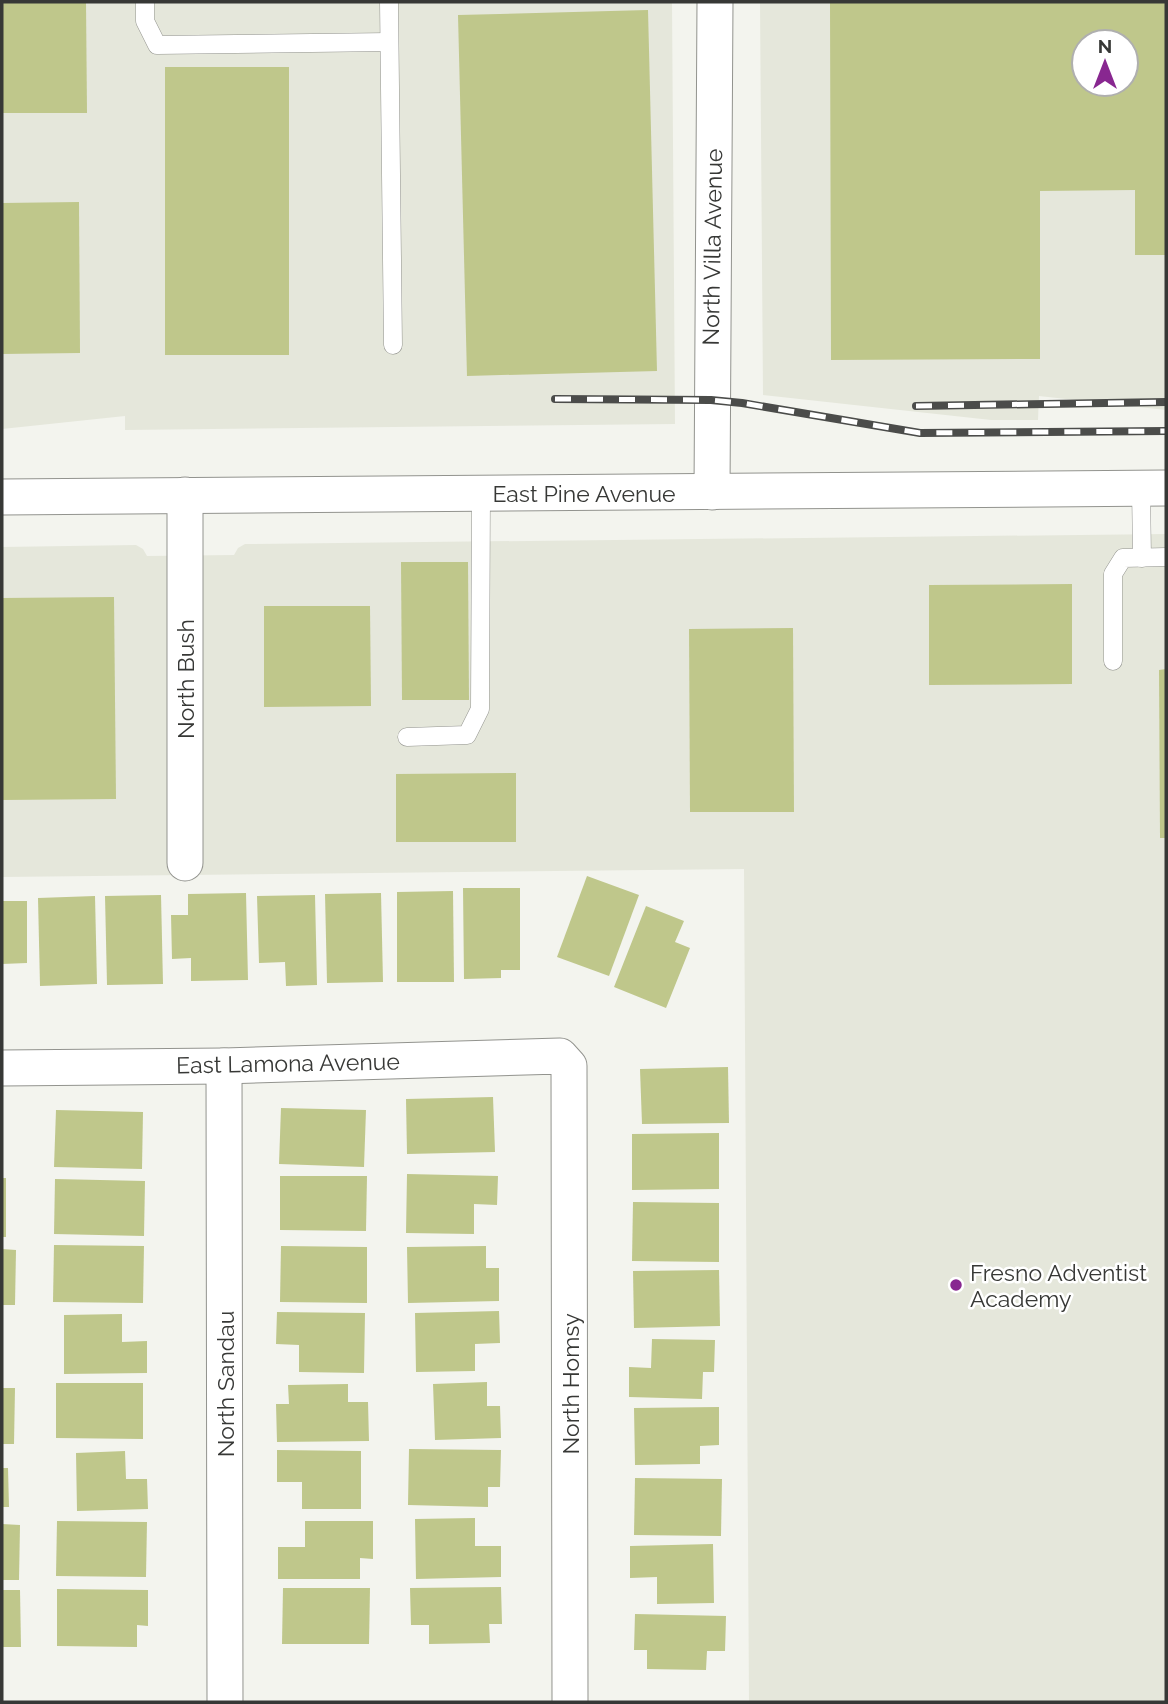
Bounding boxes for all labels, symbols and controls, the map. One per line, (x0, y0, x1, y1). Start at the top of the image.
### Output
north arrow (1070, 28, 1140, 98)
text: N (1098, 35, 1112, 57)
street label: North Villa Avenue (697, 148, 727, 346)
street label: East Pine Avenue (492, 480, 676, 507)
street label: North Bush (172, 619, 199, 739)
street label: East Lamona Avenue (176, 1048, 400, 1078)
place label: Fresno Adventist Academy (970, 1259, 1147, 1312)
marker: Fresno Adventist Academy (948, 1277, 964, 1293)
street label: North Sandau (212, 1311, 239, 1457)
street label: North Homsy (557, 1313, 584, 1455)

